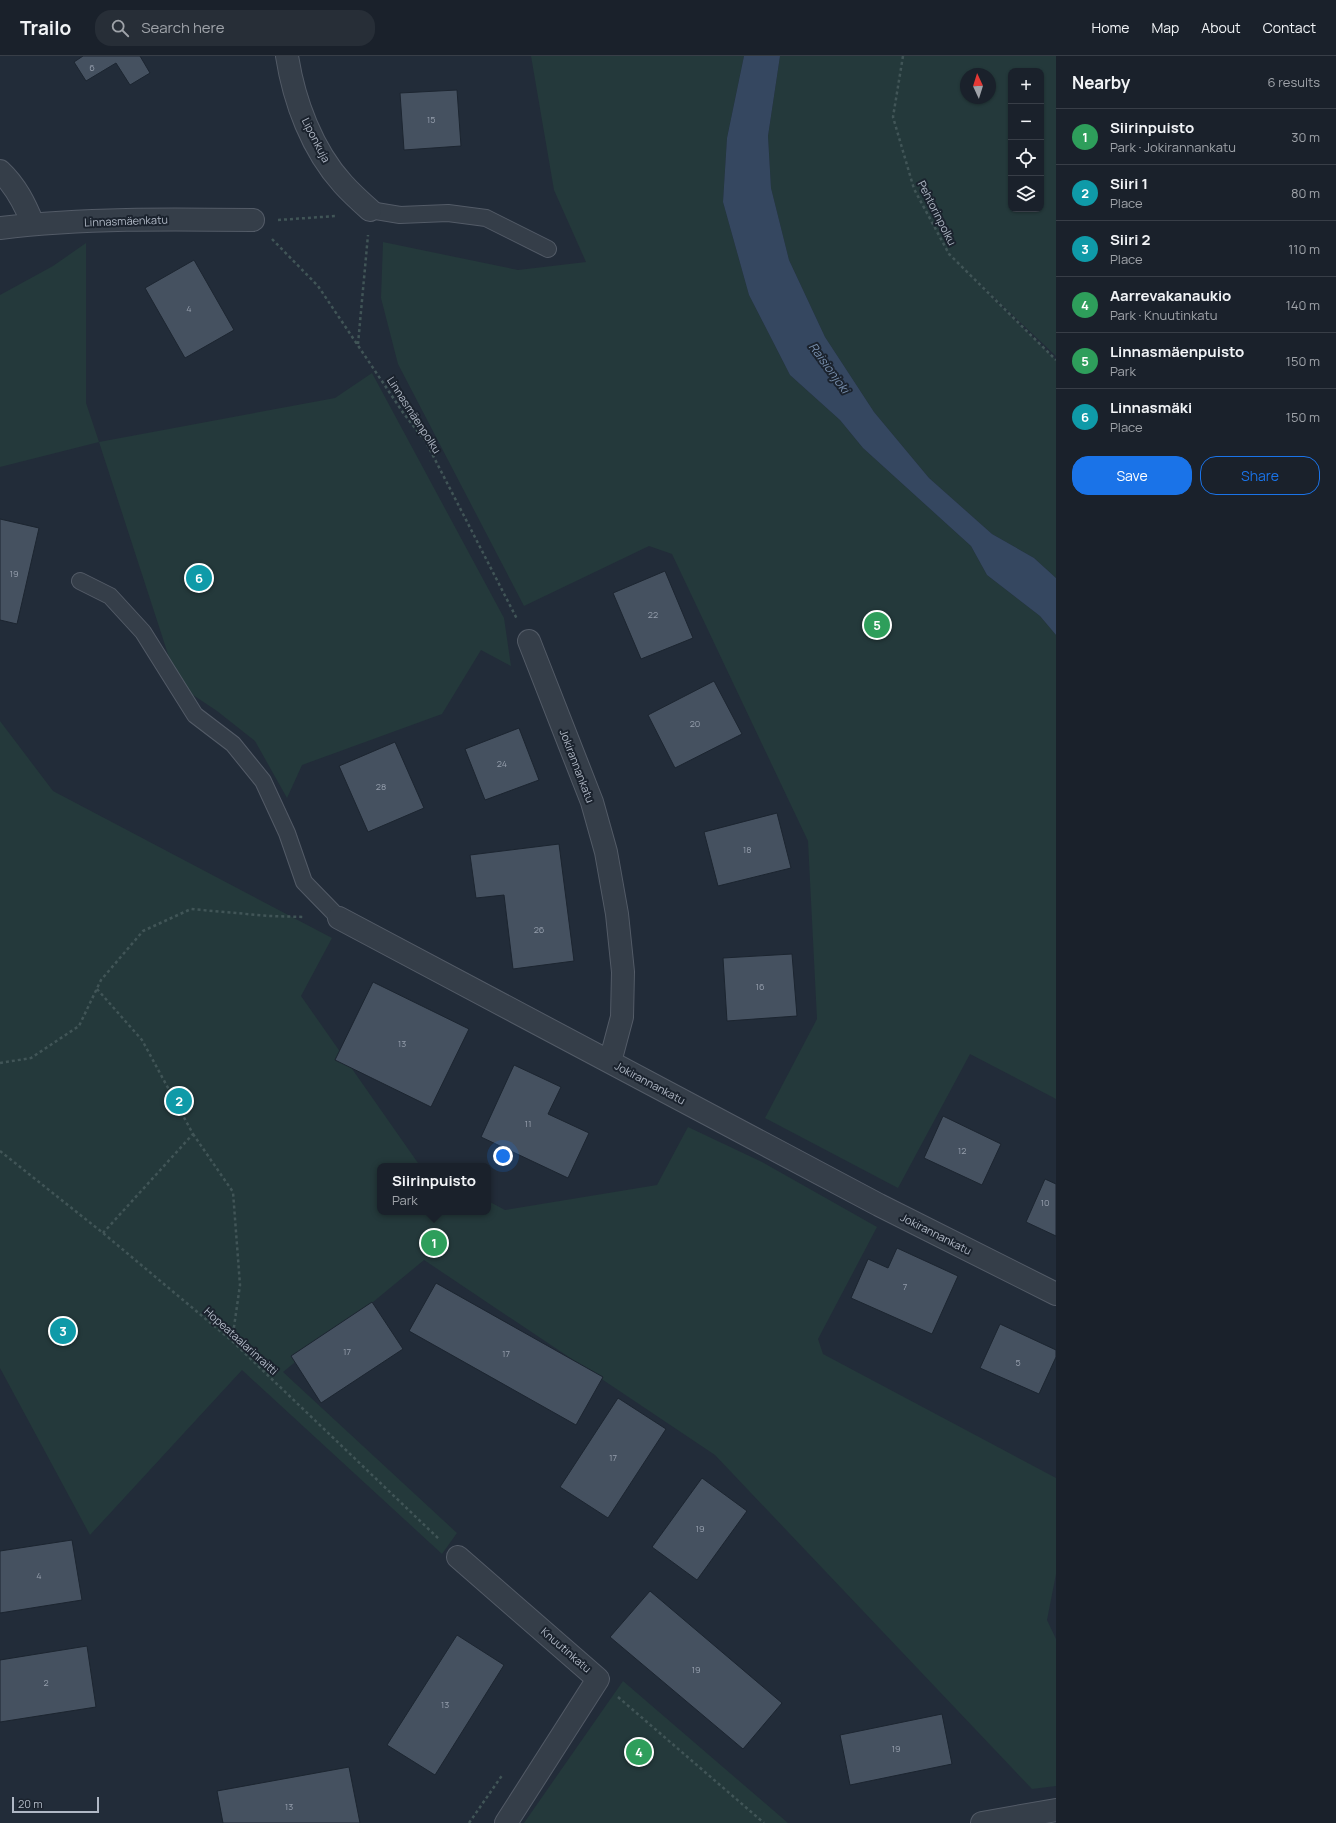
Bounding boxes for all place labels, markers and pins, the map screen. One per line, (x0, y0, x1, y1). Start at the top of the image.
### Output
pin: 6 (186, 563, 212, 593)
pin: 5 (864, 610, 890, 640)
pin: 2 (166, 1086, 192, 1116)
pin: 1 (421, 1228, 447, 1258)
pin: 3 (50, 1316, 76, 1346)
pin: 4 (626, 1737, 652, 1767)

